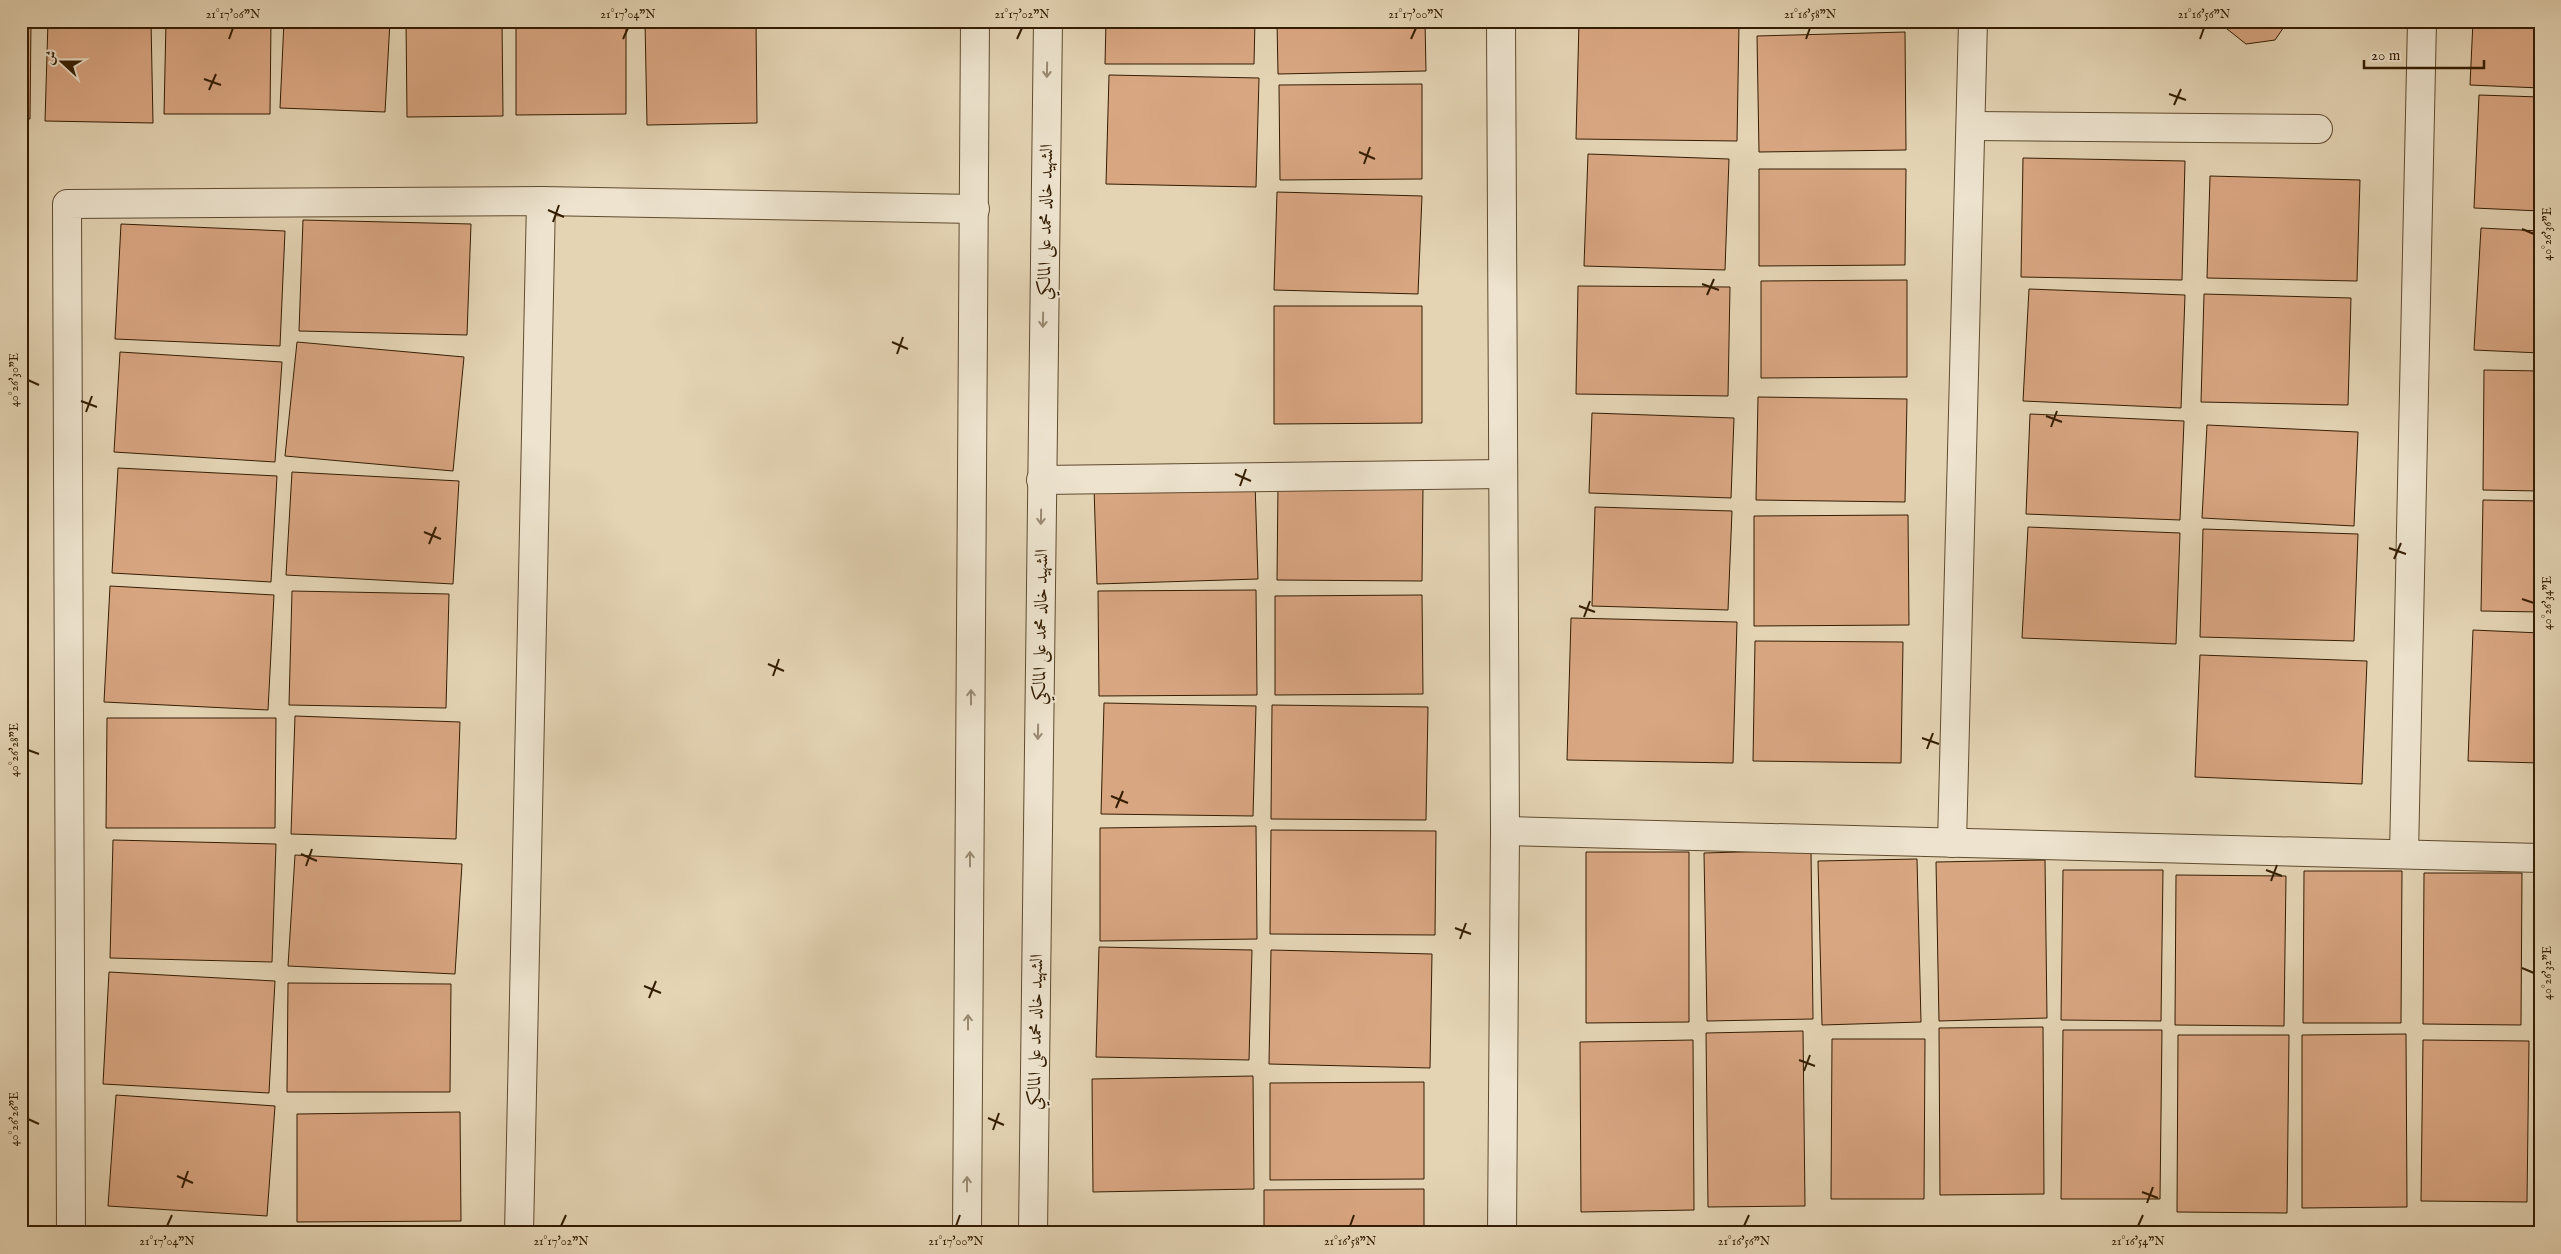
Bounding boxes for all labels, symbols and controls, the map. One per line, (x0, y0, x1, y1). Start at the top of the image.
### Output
text: 21°17'06"N (206, 7, 261, 22)
text: 21°17'04"N (600, 7, 656, 22)
text: 21°17'02"N (994, 7, 1050, 22)
text: 21°17'00"N (1388, 7, 1444, 22)
text: 21°16'58"N (1784, 7, 1837, 22)
text: 21°16'56"N (2178, 7, 2231, 22)
north arrow (38, 38, 88, 88)
scale bar (2364, 38, 2484, 70)
text: 20 m (2371, 46, 2401, 65)
text: ش (40, 48, 62, 67)
one-way arrow (1042, 62, 1052, 78)
street label: الشهيد خالد محمد على المالكي (1034, 144, 1063, 300)
text: 40°26'36"E (2540, 207, 2555, 261)
one-way arrow (1039, 312, 1048, 328)
text: 40°26'30"E (7, 353, 22, 407)
one-way arrow (1036, 509, 1046, 525)
street label: الشهيد خالد محمد على المالكي (1029, 549, 1058, 705)
text: 40°26'34"E (2540, 576, 2555, 630)
one-way arrow (966, 689, 976, 705)
text: 40°26'28"E (7, 723, 22, 777)
one-way arrow (1034, 724, 1043, 740)
one-way arrow (965, 851, 975, 868)
text: 40°26'32"E (2540, 946, 2555, 1000)
street label: الشهيد خالد محمد على المالكي (1024, 954, 1053, 1110)
one-way arrow (963, 1014, 973, 1030)
text: 40°26'26"E (7, 1092, 22, 1146)
one-way arrow (962, 1176, 972, 1192)
text: 21°17'04"N (139, 1234, 195, 1249)
text: 21°17'02"N (533, 1234, 589, 1249)
text: 21°17'00"N (928, 1234, 984, 1249)
text: 21°16'58"N (1324, 1234, 1377, 1249)
text: 21°16'56"N (1718, 1234, 1771, 1249)
text: 21°16'54"N (2111, 1234, 2165, 1249)

